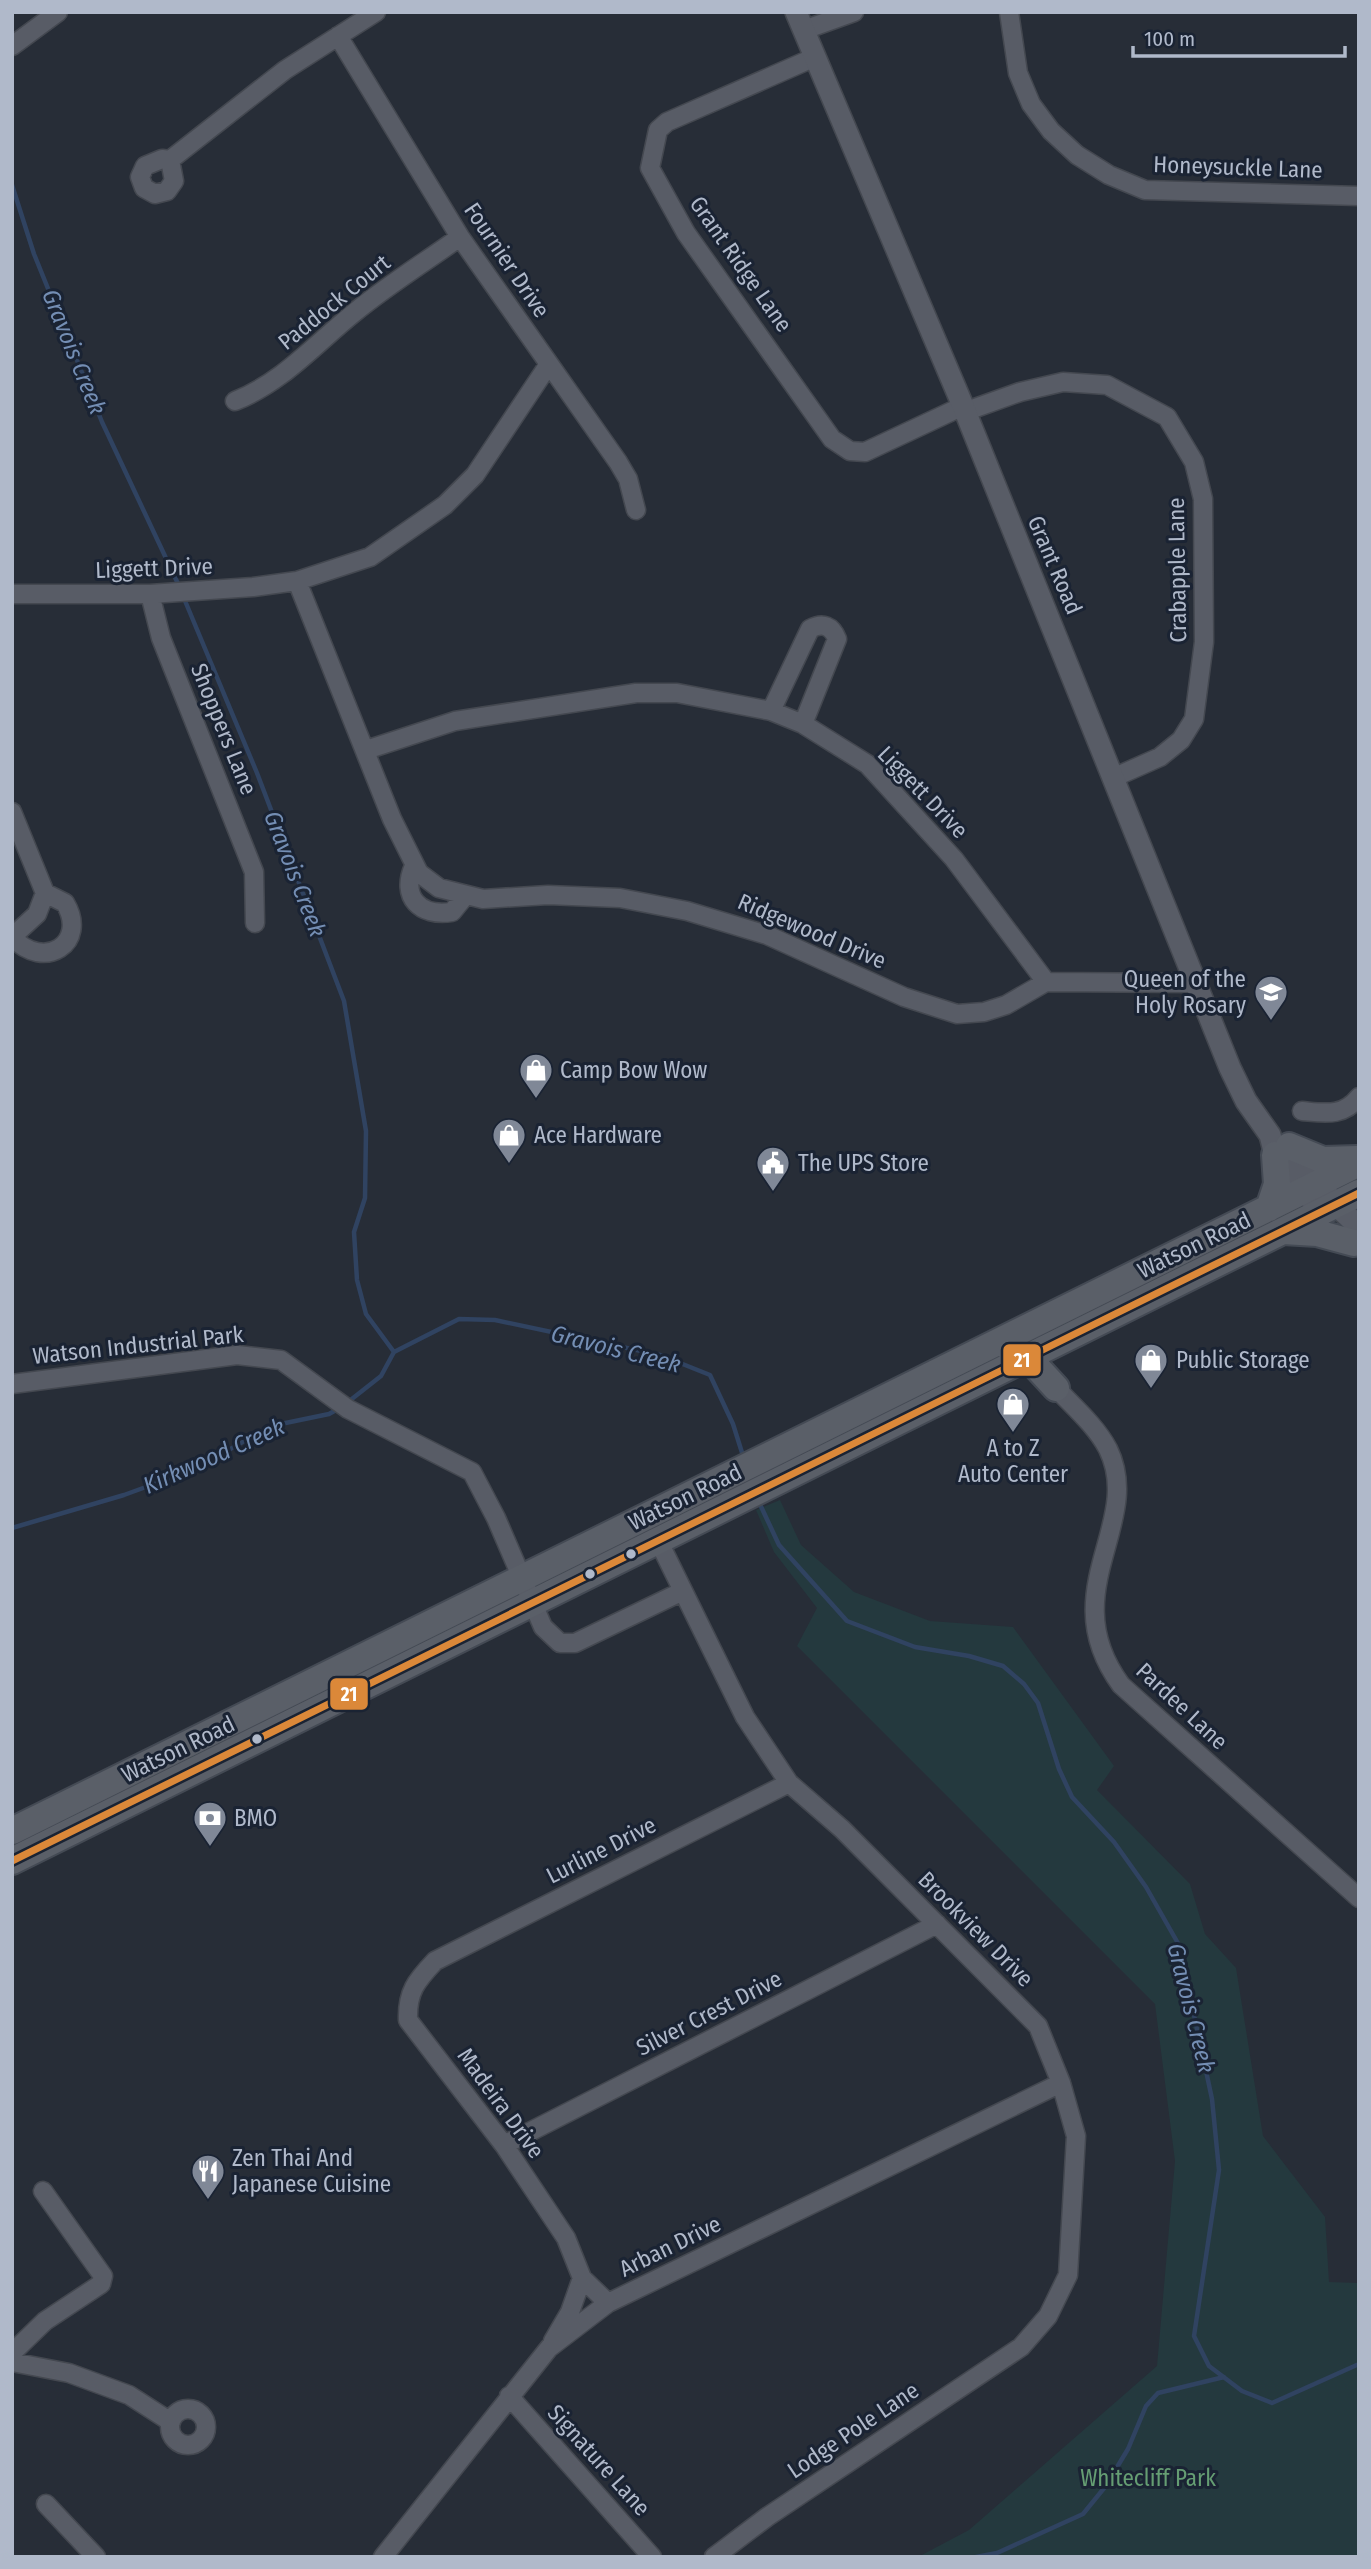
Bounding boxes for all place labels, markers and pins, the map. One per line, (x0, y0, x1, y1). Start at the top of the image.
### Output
place label: Queen of the Holy Rosary (1124, 965, 1247, 1019)
school or university icon: Queen of the Holy Rosary (1252, 973, 1290, 1022)
shop icon: Camp Bow Wow (517, 1051, 555, 1100)
place label: Camp Bow Wow (560, 1056, 707, 1084)
shop icon: Ace Hardware (490, 1116, 528, 1165)
place label: Ace Hardware (534, 1121, 662, 1149)
public building icon: The UPS Store (754, 1144, 792, 1193)
place label: The UPS Store (798, 1149, 929, 1177)
shop icon: Public Storage (1132, 1341, 1170, 1390)
place label: Public Storage (1176, 1346, 1310, 1374)
shop icon: A to Z Auto Center (994, 1385, 1032, 1434)
place label: A to Z Auto Center (958, 1434, 1068, 1488)
unlabelled marker (624, 1547, 638, 1561)
unlabelled marker (583, 1567, 597, 1581)
unlabelled marker (250, 1732, 264, 1746)
bank icon: BMO (191, 1799, 229, 1848)
place label: BMO (234, 1804, 277, 1832)
place label: Zen Thai And Japanese Cuisine (232, 2144, 391, 2198)
restaurant icon: Zen Thai And Japanese Cuisine (189, 2152, 227, 2201)

